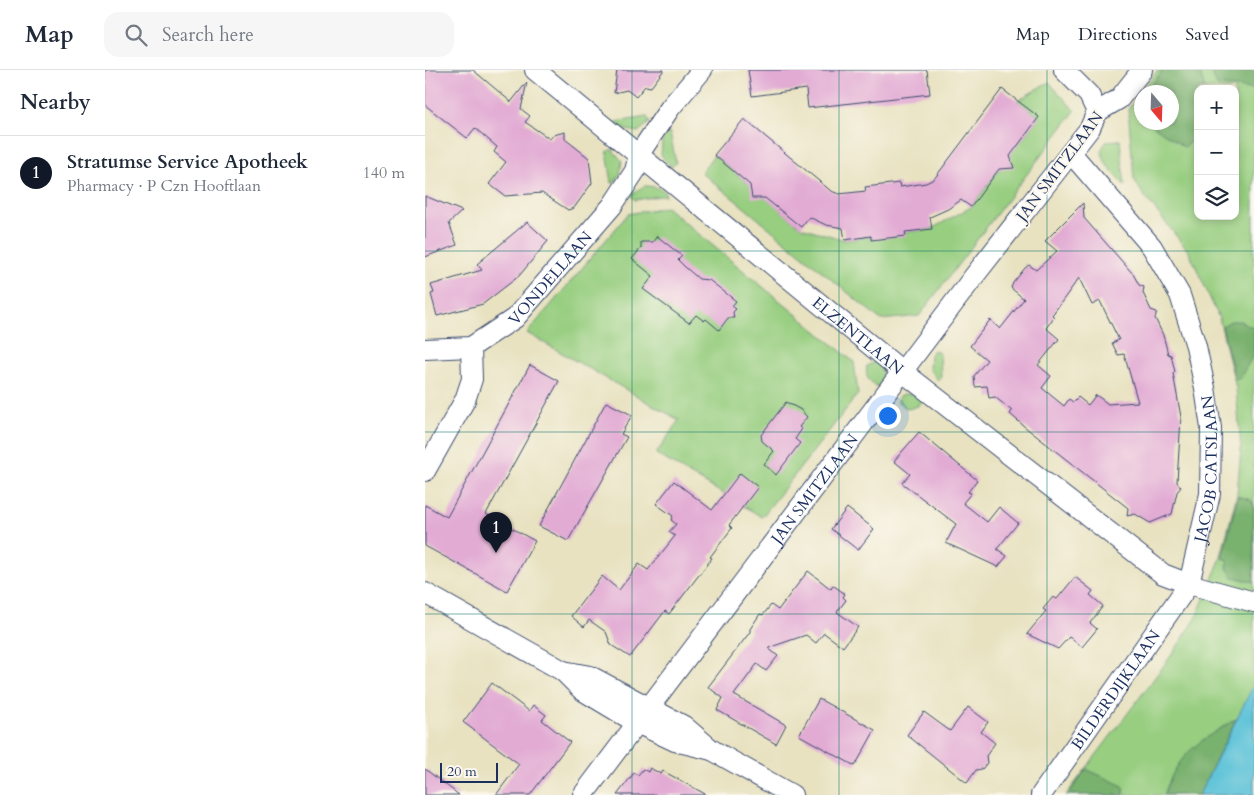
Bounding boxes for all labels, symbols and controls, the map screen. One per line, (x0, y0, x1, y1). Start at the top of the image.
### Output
search box (104, 12, 454, 57)
text: Map (25, 18, 74, 51)
icon: search (122, 21, 150, 49)
text: Search here (162, 22, 254, 48)
text: Map (1016, 22, 1050, 47)
text: Directions (1078, 22, 1157, 47)
text: Saved (1185, 22, 1229, 47)
north arrow (1134, 85, 1179, 130)
map controls (1194, 85, 1239, 220)
button: + (1194, 85, 1239, 130)
text: Nearby (20, 88, 91, 117)
street label: JAN SMITZLAAN (1010, 107, 1109, 228)
button: − (1194, 130, 1239, 175)
text: Stratumse Service Apotheek (67, 149, 308, 175)
text: 1 (32, 162, 40, 184)
text: 140 m (363, 162, 405, 184)
text: Pharmacy · P Czn Hooftlaan (67, 175, 261, 197)
button: layers (1194, 175, 1239, 220)
street label: VONDELLAAN (504, 226, 598, 330)
street label: ELZENTLAAN (807, 292, 908, 380)
street label: JACOB CATSLAAN (1189, 394, 1223, 546)
your location (875, 403, 901, 429)
street label: JAN SMITZLAAN (765, 429, 864, 550)
pin: 1 (480, 512, 512, 553)
street label: BILDERDIJKLAAN (1066, 625, 1166, 754)
scale bar (440, 760, 497, 783)
text: 20 m (447, 762, 477, 781)

